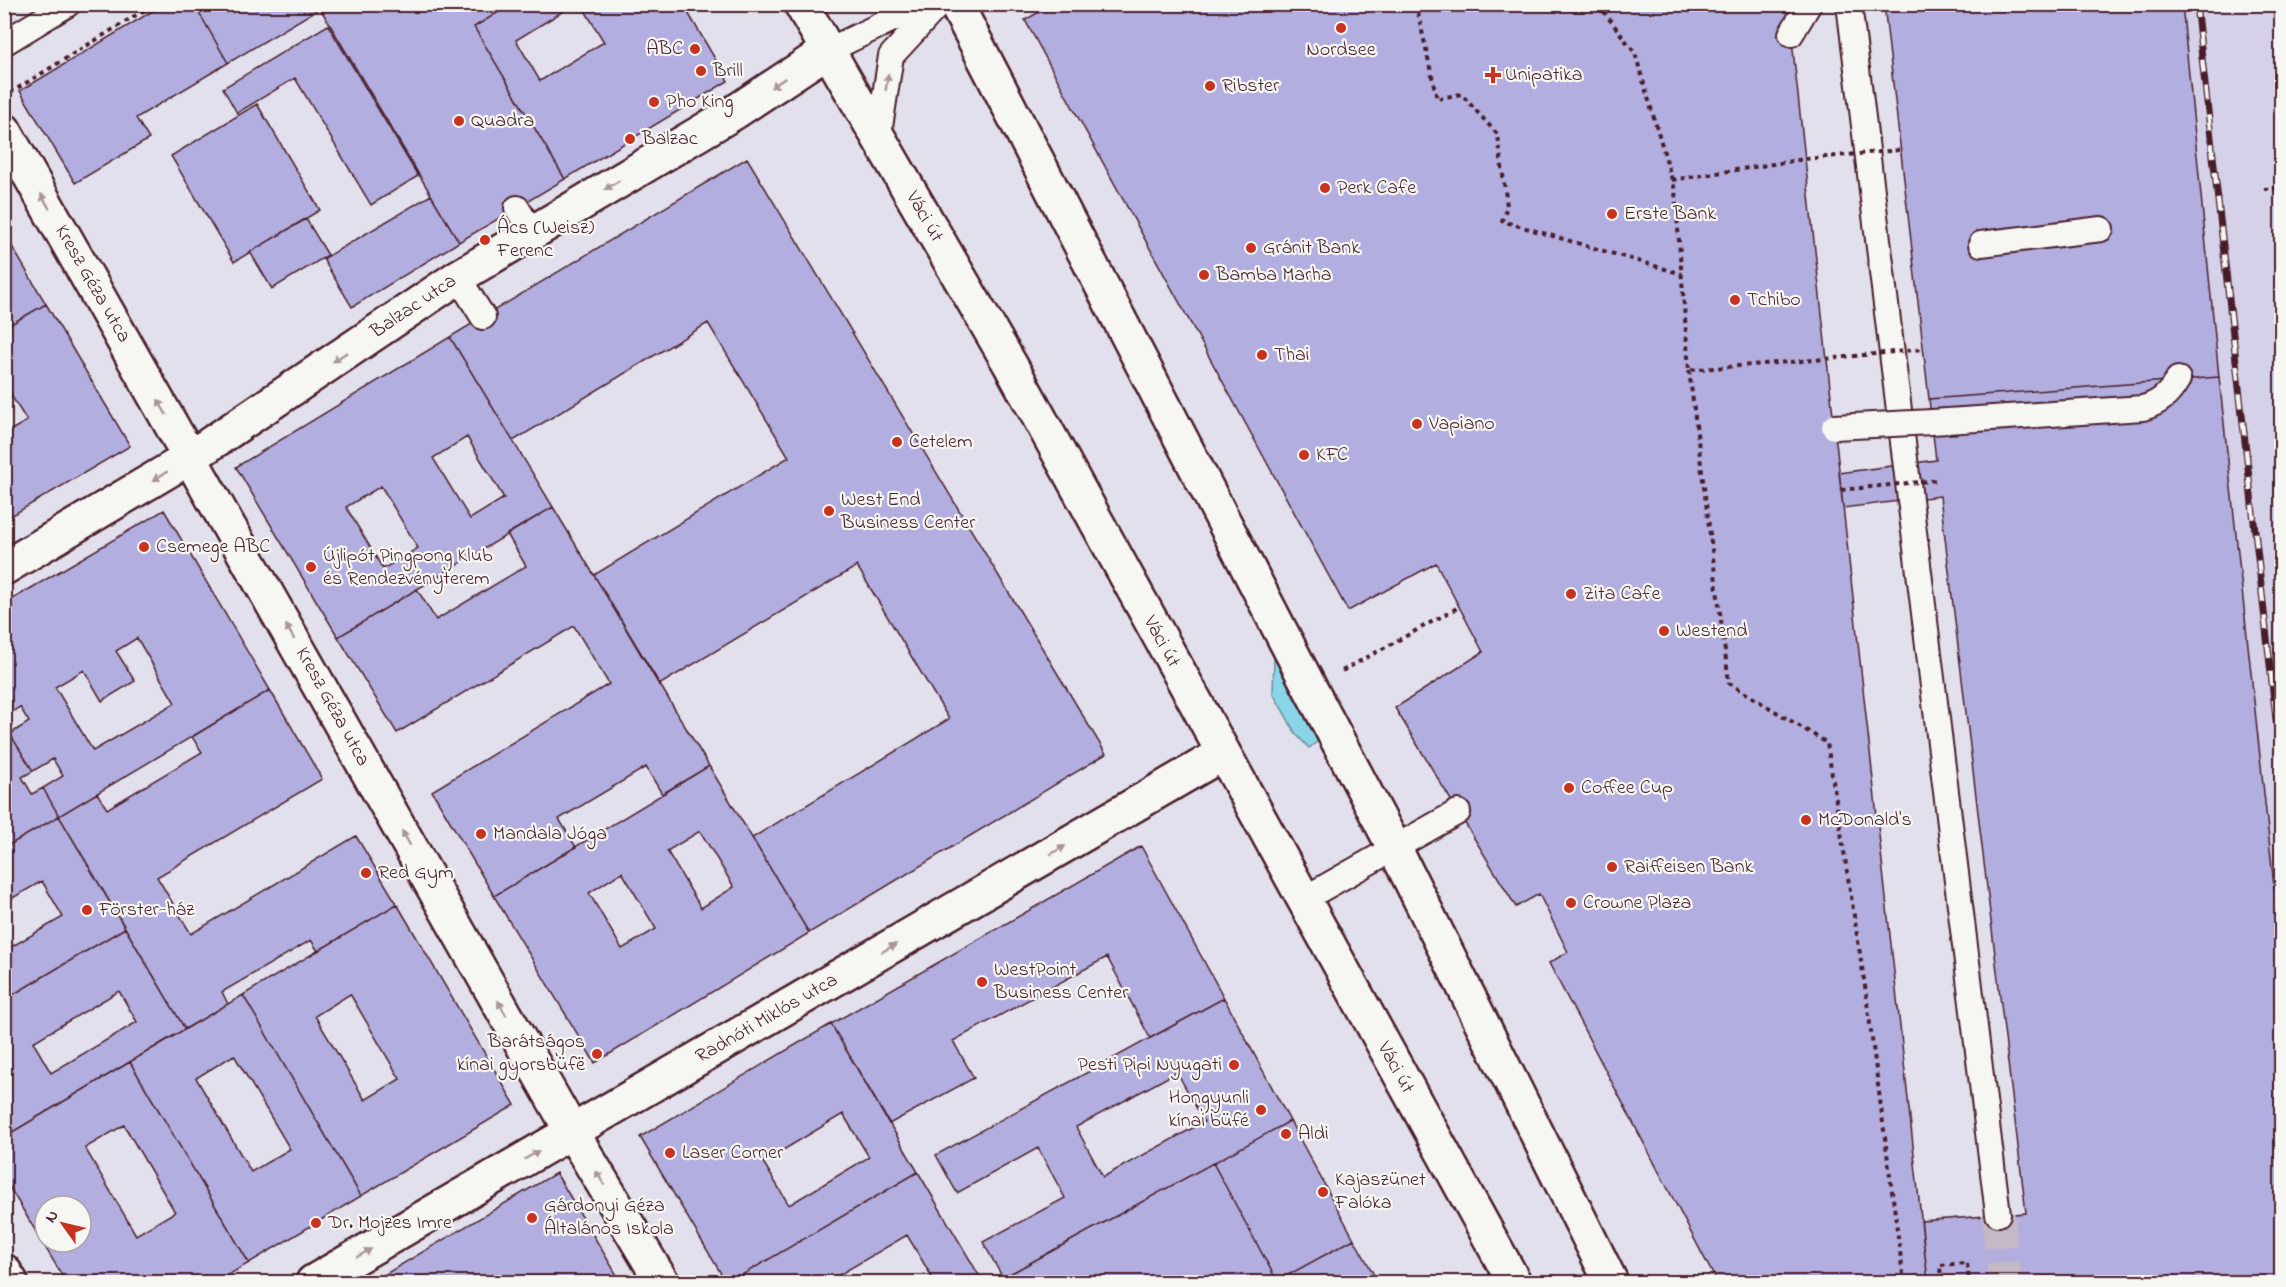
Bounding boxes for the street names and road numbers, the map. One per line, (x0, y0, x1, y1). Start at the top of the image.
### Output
street label: Váci út (897, 185, 950, 248)
street label: Kresz Géza utca (46, 220, 138, 348)
street label: Balzac utca (364, 267, 463, 347)
street label: Váci út (1134, 610, 1187, 673)
street label: Kresz Géza utca (287, 642, 377, 772)
street label: Radnóti Miklós utca (691, 966, 843, 1072)
street label: Váci út (1368, 1036, 1421, 1099)

